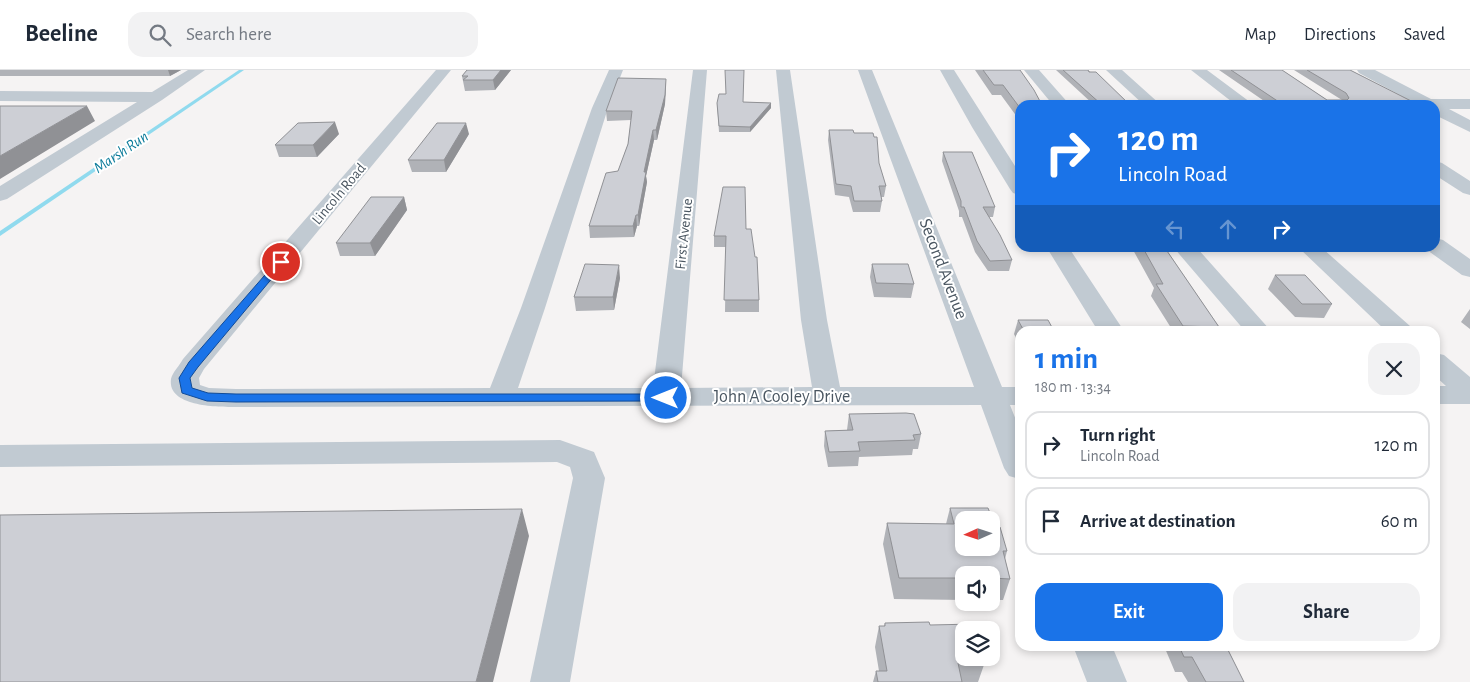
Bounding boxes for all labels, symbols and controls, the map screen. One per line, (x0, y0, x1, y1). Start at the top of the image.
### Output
search box (128, 12, 478, 57)
icon: search (146, 21, 174, 49)
text: Beeline (25, 22, 98, 46)
text: Search here (186, 25, 272, 44)
text: Map (1245, 26, 1276, 44)
text: Directions (1304, 26, 1376, 44)
text: Saved (1404, 26, 1445, 44)
icon: right (1035, 120, 1100, 185)
text: 120 m (1118, 122, 1199, 157)
water label: Marsh Run (91, 128, 151, 176)
street label: Lincoln Road (309, 160, 369, 227)
text: Lincoln Road (1118, 163, 1227, 185)
street label: First Avenue (673, 198, 695, 270)
icon: left (1161, 215, 1189, 243)
icon: ahead (1214, 215, 1242, 243)
icon: right (1267, 215, 1295, 243)
street label: Second Avenue (916, 216, 970, 322)
pin (260, 241, 302, 283)
icon: arrive (267, 248, 295, 276)
button: close (1368, 343, 1420, 395)
text: 1 min (1035, 344, 1098, 374)
position arrow (639, 371, 691, 423)
text: 180 m · 13:34 (1035, 379, 1111, 395)
street label: John A Cooley Drive (714, 388, 850, 406)
text: Turn right (1080, 426, 1155, 445)
icon: right (1037, 431, 1065, 459)
text: 120 m (1374, 436, 1418, 455)
text: Lincoln Road (1080, 448, 1159, 464)
icon: arrive (1037, 507, 1065, 535)
north arrow (955, 511, 1000, 556)
map controls (955, 511, 1000, 666)
text: Arrive at destination (1080, 512, 1236, 531)
text: 60 m (1381, 512, 1418, 531)
button: sound (955, 566, 1000, 611)
button: Exit (1035, 583, 1223, 641)
button: Share (1233, 583, 1420, 641)
button: layers (955, 621, 1000, 666)

